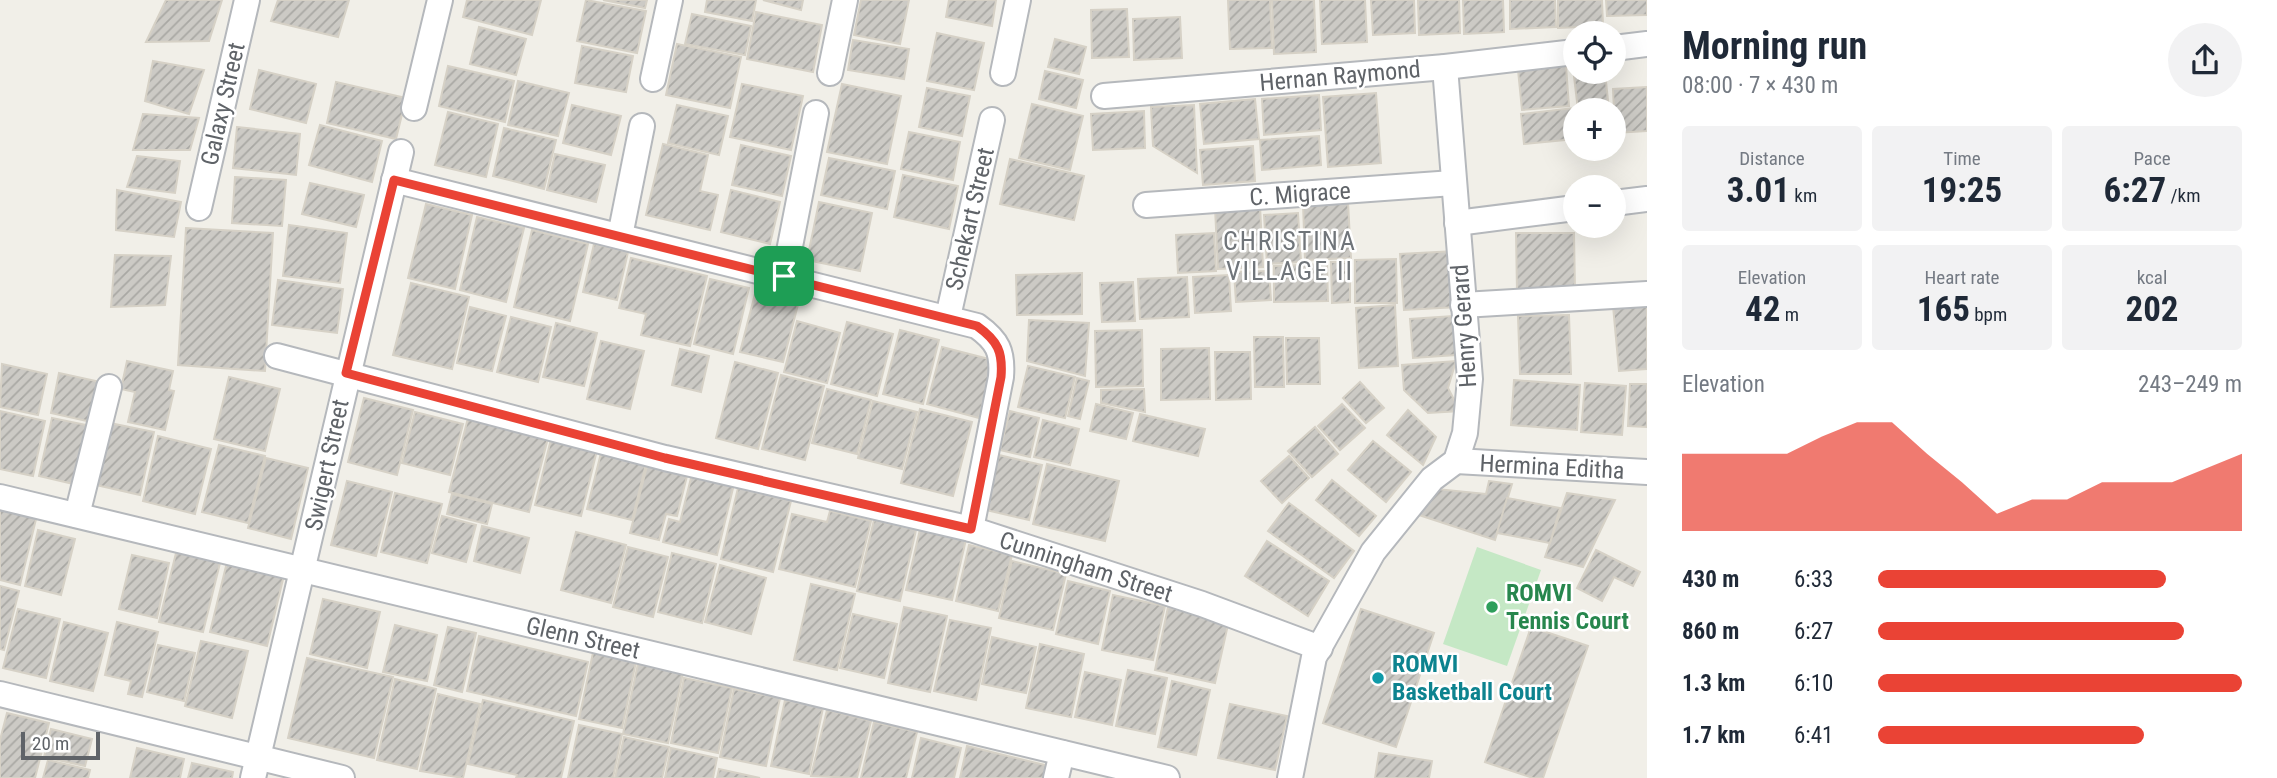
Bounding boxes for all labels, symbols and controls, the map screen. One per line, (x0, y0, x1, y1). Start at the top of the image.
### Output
map controls (1563, 21, 1626, 238)
button: locate (1563, 21, 1626, 84)
button: share (2168, 23, 2242, 97)
text: Morning run (1682, 24, 1867, 68)
street label: Galaxy Street (195, 40, 251, 168)
street label: Hernan Raymond (1258, 55, 1422, 97)
text: 08:00 · 7 × 430 m (1682, 72, 1838, 99)
button: + (1563, 98, 1626, 161)
street label: Schekart Street (940, 145, 1000, 293)
text: Distance (1739, 147, 1805, 170)
text: Time (1943, 147, 1981, 170)
text: Pace (2133, 147, 2171, 170)
text: 3.01 (1727, 170, 1790, 211)
text: 19:25 (1922, 170, 2002, 211)
text: 6:27 (2104, 170, 2166, 211)
button: − (1563, 175, 1626, 238)
street label: C. Migrace (1248, 176, 1352, 212)
text: km (1790, 184, 1817, 207)
text: /km (2166, 184, 2200, 207)
district label: CHRISTINA VILLAGE II (1223, 226, 1357, 286)
pin (754, 246, 814, 306)
icon: arrive (765, 257, 803, 295)
street label: Henry Gerard (1446, 263, 1482, 389)
text: Elevation (1738, 266, 1806, 289)
text: Heart rate (1924, 266, 2000, 289)
text: kcal (2137, 266, 2167, 289)
text: 42 (1745, 289, 1780, 330)
text: 165 (1917, 289, 1970, 330)
text: 202 (2125, 289, 2179, 330)
text: m (1780, 303, 1799, 326)
text: bpm (1970, 303, 2007, 326)
text: Elevation (1682, 371, 1765, 398)
text: 243–249 m (2138, 371, 2242, 398)
street label: Swigert Street (299, 397, 355, 533)
street label: Hermina Editha (1479, 449, 1625, 485)
street label: Cunningham Street (996, 526, 1176, 608)
text: 430 m (1682, 566, 1739, 593)
text: 6:33 (1794, 566, 1833, 593)
place label: ROMVI Tennis Court (1506, 579, 1629, 635)
marker: ROMVI Tennis Court (1484, 599, 1500, 615)
street label: Glenn Street (523, 611, 643, 665)
text: 860 m (1682, 618, 1739, 645)
text: 6:27 (1794, 618, 1833, 645)
place label: ROMVI Basketball Court (1392, 650, 1552, 706)
marker: ROMVI Basketball Court (1370, 670, 1386, 686)
text: 1.3 km (1682, 670, 1745, 697)
text: 6:10 (1794, 670, 1833, 697)
text: 1.7 km (1682, 722, 1745, 749)
text: 6:41 (1794, 722, 1833, 749)
scale bar (21, 729, 100, 761)
text: 20 m (32, 732, 69, 755)

